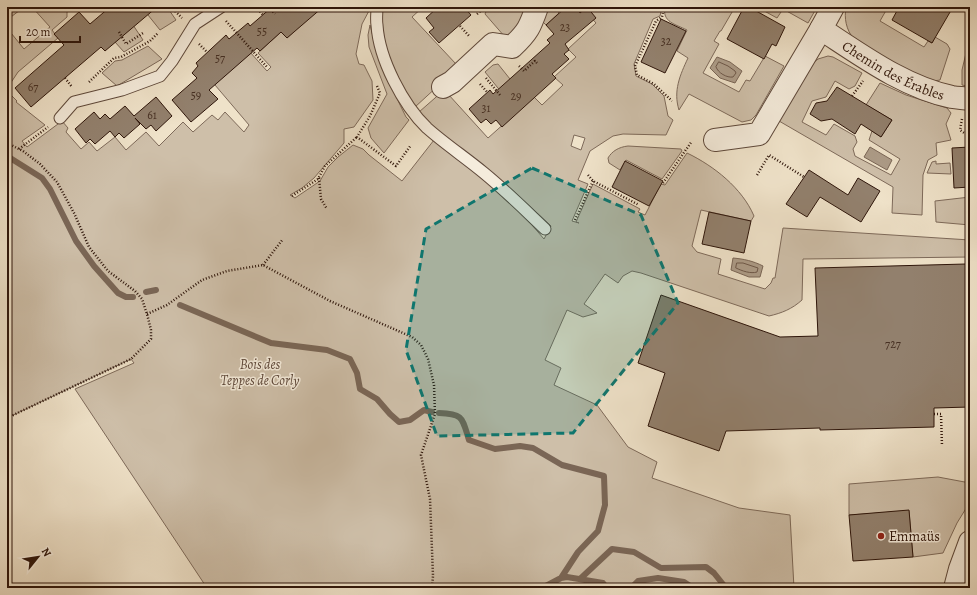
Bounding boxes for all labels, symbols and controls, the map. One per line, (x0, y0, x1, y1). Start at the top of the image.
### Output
scale bar (20, 18, 80, 44)
house number: 23 (560, 19, 570, 35)
house number: 55 (257, 23, 267, 39)
text: 20 m (26, 24, 50, 40)
house number: 32 (661, 33, 672, 49)
street label: Chemin des Érables (838, 37, 947, 105)
house number: 57 (215, 50, 226, 66)
house number: 67 (28, 79, 39, 95)
house number: 59 (191, 87, 201, 103)
house number: 29 (510, 88, 522, 104)
house number: 31 (481, 100, 491, 116)
house number: 61 (147, 107, 157, 123)
house number: 727 (885, 336, 902, 352)
park label: Bois des Teppes de Corly (221, 355, 299, 390)
place label: Emmaüs (889, 527, 940, 546)
marker: Emmaüs (876, 531, 886, 541)
north arrow (18, 537, 58, 577)
text: N (38, 545, 55, 559)

